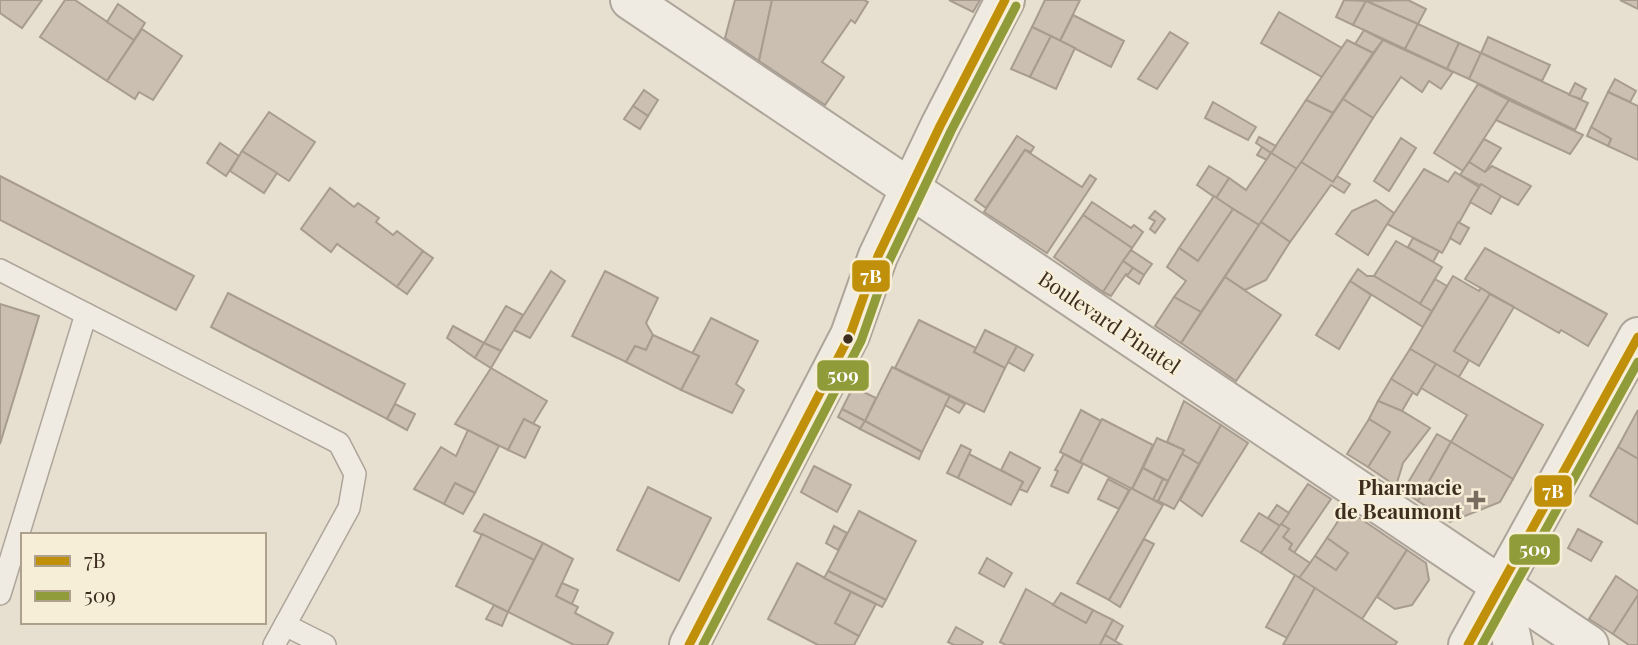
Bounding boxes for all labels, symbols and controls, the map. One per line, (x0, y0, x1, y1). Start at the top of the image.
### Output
line badge: 7B (851, 259, 891, 293)
text: 7B (860, 262, 882, 288)
street label: Boulevard Pinatel (1034, 263, 1187, 379)
unlabelled marker (841, 332, 855, 346)
line badge: 509 (816, 359, 870, 392)
text: 509 (827, 361, 859, 387)
place label: Pharmacie de Beaumont (1335, 472, 1463, 524)
line badge: 7B (1533, 474, 1573, 508)
text: 7B (1542, 477, 1564, 503)
marker: Pharmacie de Beaumont (1468, 492, 1484, 508)
legend (21, 533, 266, 624)
line badge: 509 (1508, 533, 1561, 566)
text: 509 (1519, 535, 1551, 561)
text: 7B (84, 545, 106, 573)
text: 509 (84, 580, 116, 608)

